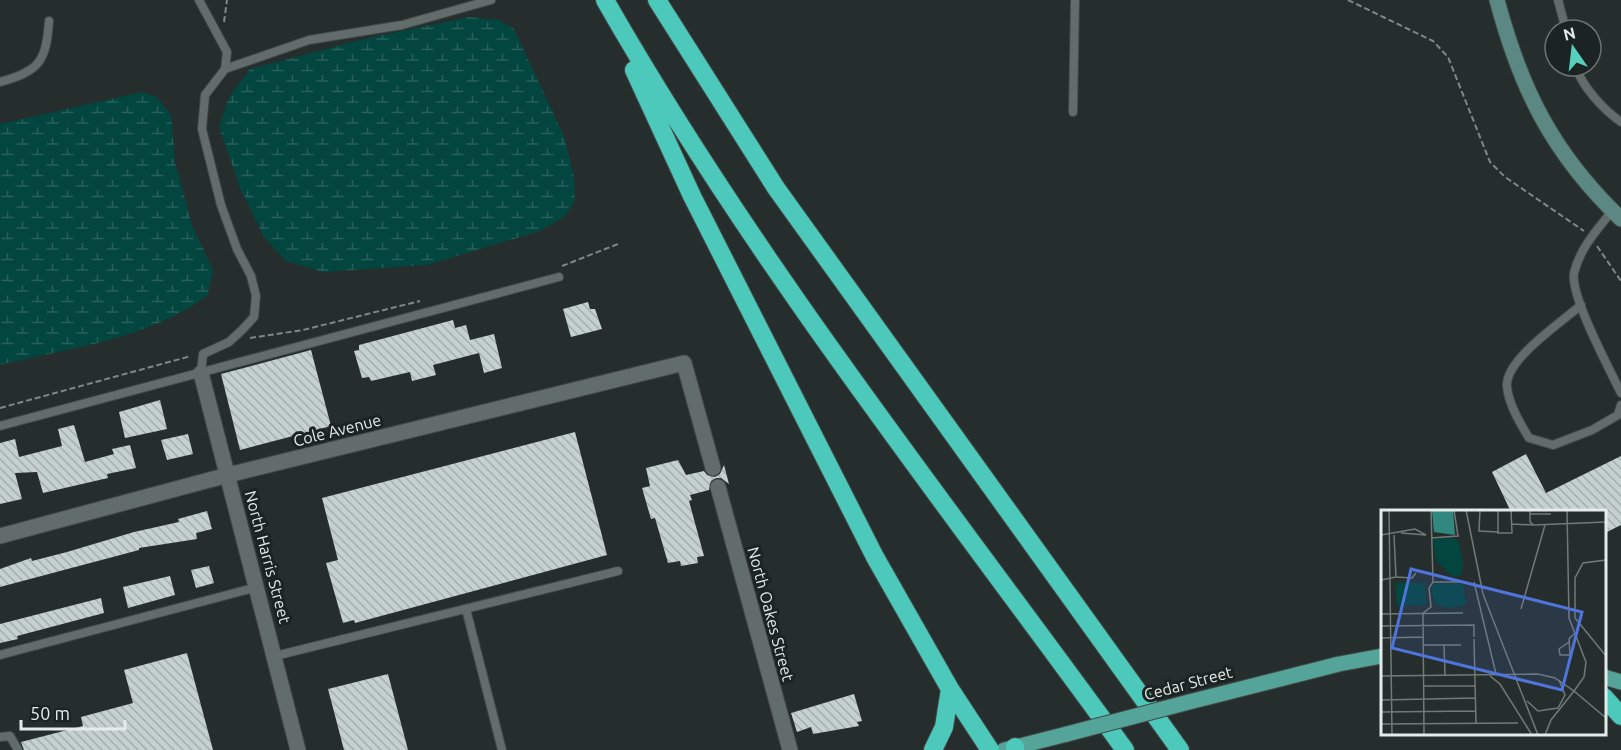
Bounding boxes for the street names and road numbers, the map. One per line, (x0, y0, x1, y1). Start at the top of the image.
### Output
street label: Cole Avenue (291, 410, 383, 450)
street label: North Harris Street (242, 489, 295, 626)
street label: North Oakes Street (744, 545, 798, 684)
street label: Cedar Street (1142, 662, 1235, 703)

